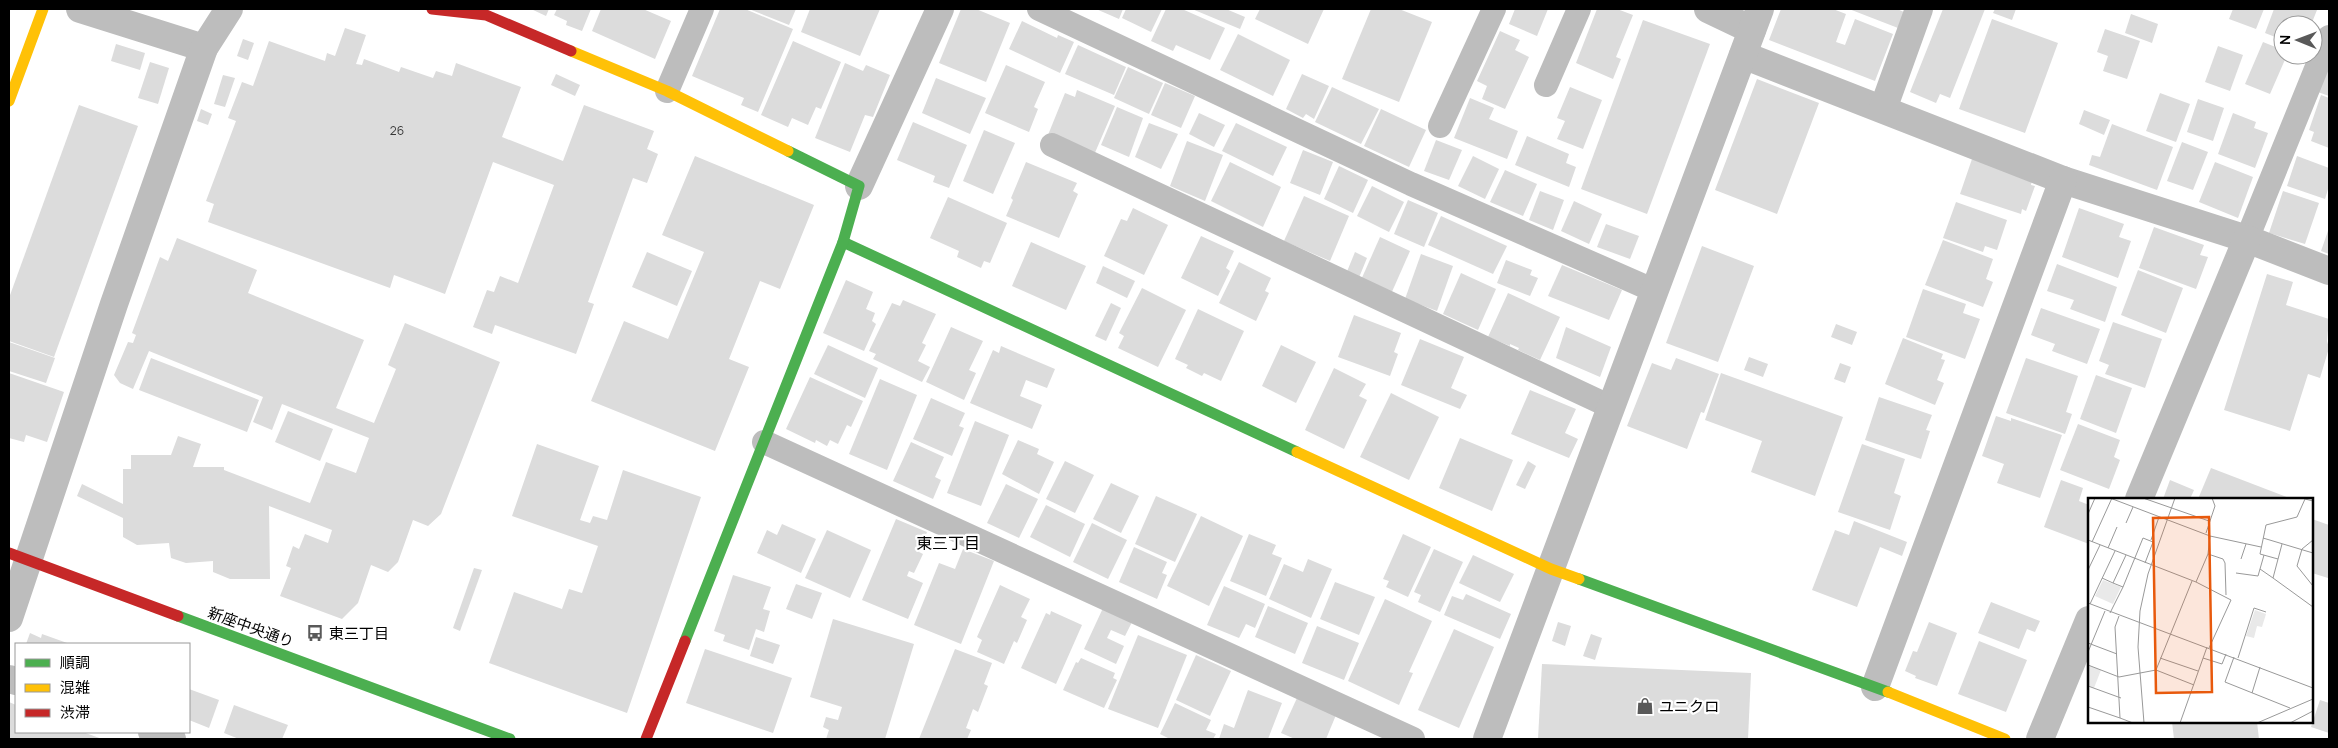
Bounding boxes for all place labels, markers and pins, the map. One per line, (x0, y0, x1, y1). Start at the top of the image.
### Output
bus stop icon: 東三丁目 (305, 623, 325, 643)
place label: 東三丁目 (329, 623, 389, 644)
shop icon: ユニクロ (1635, 696, 1655, 716)
place label: ユニクロ (1659, 696, 1719, 717)

